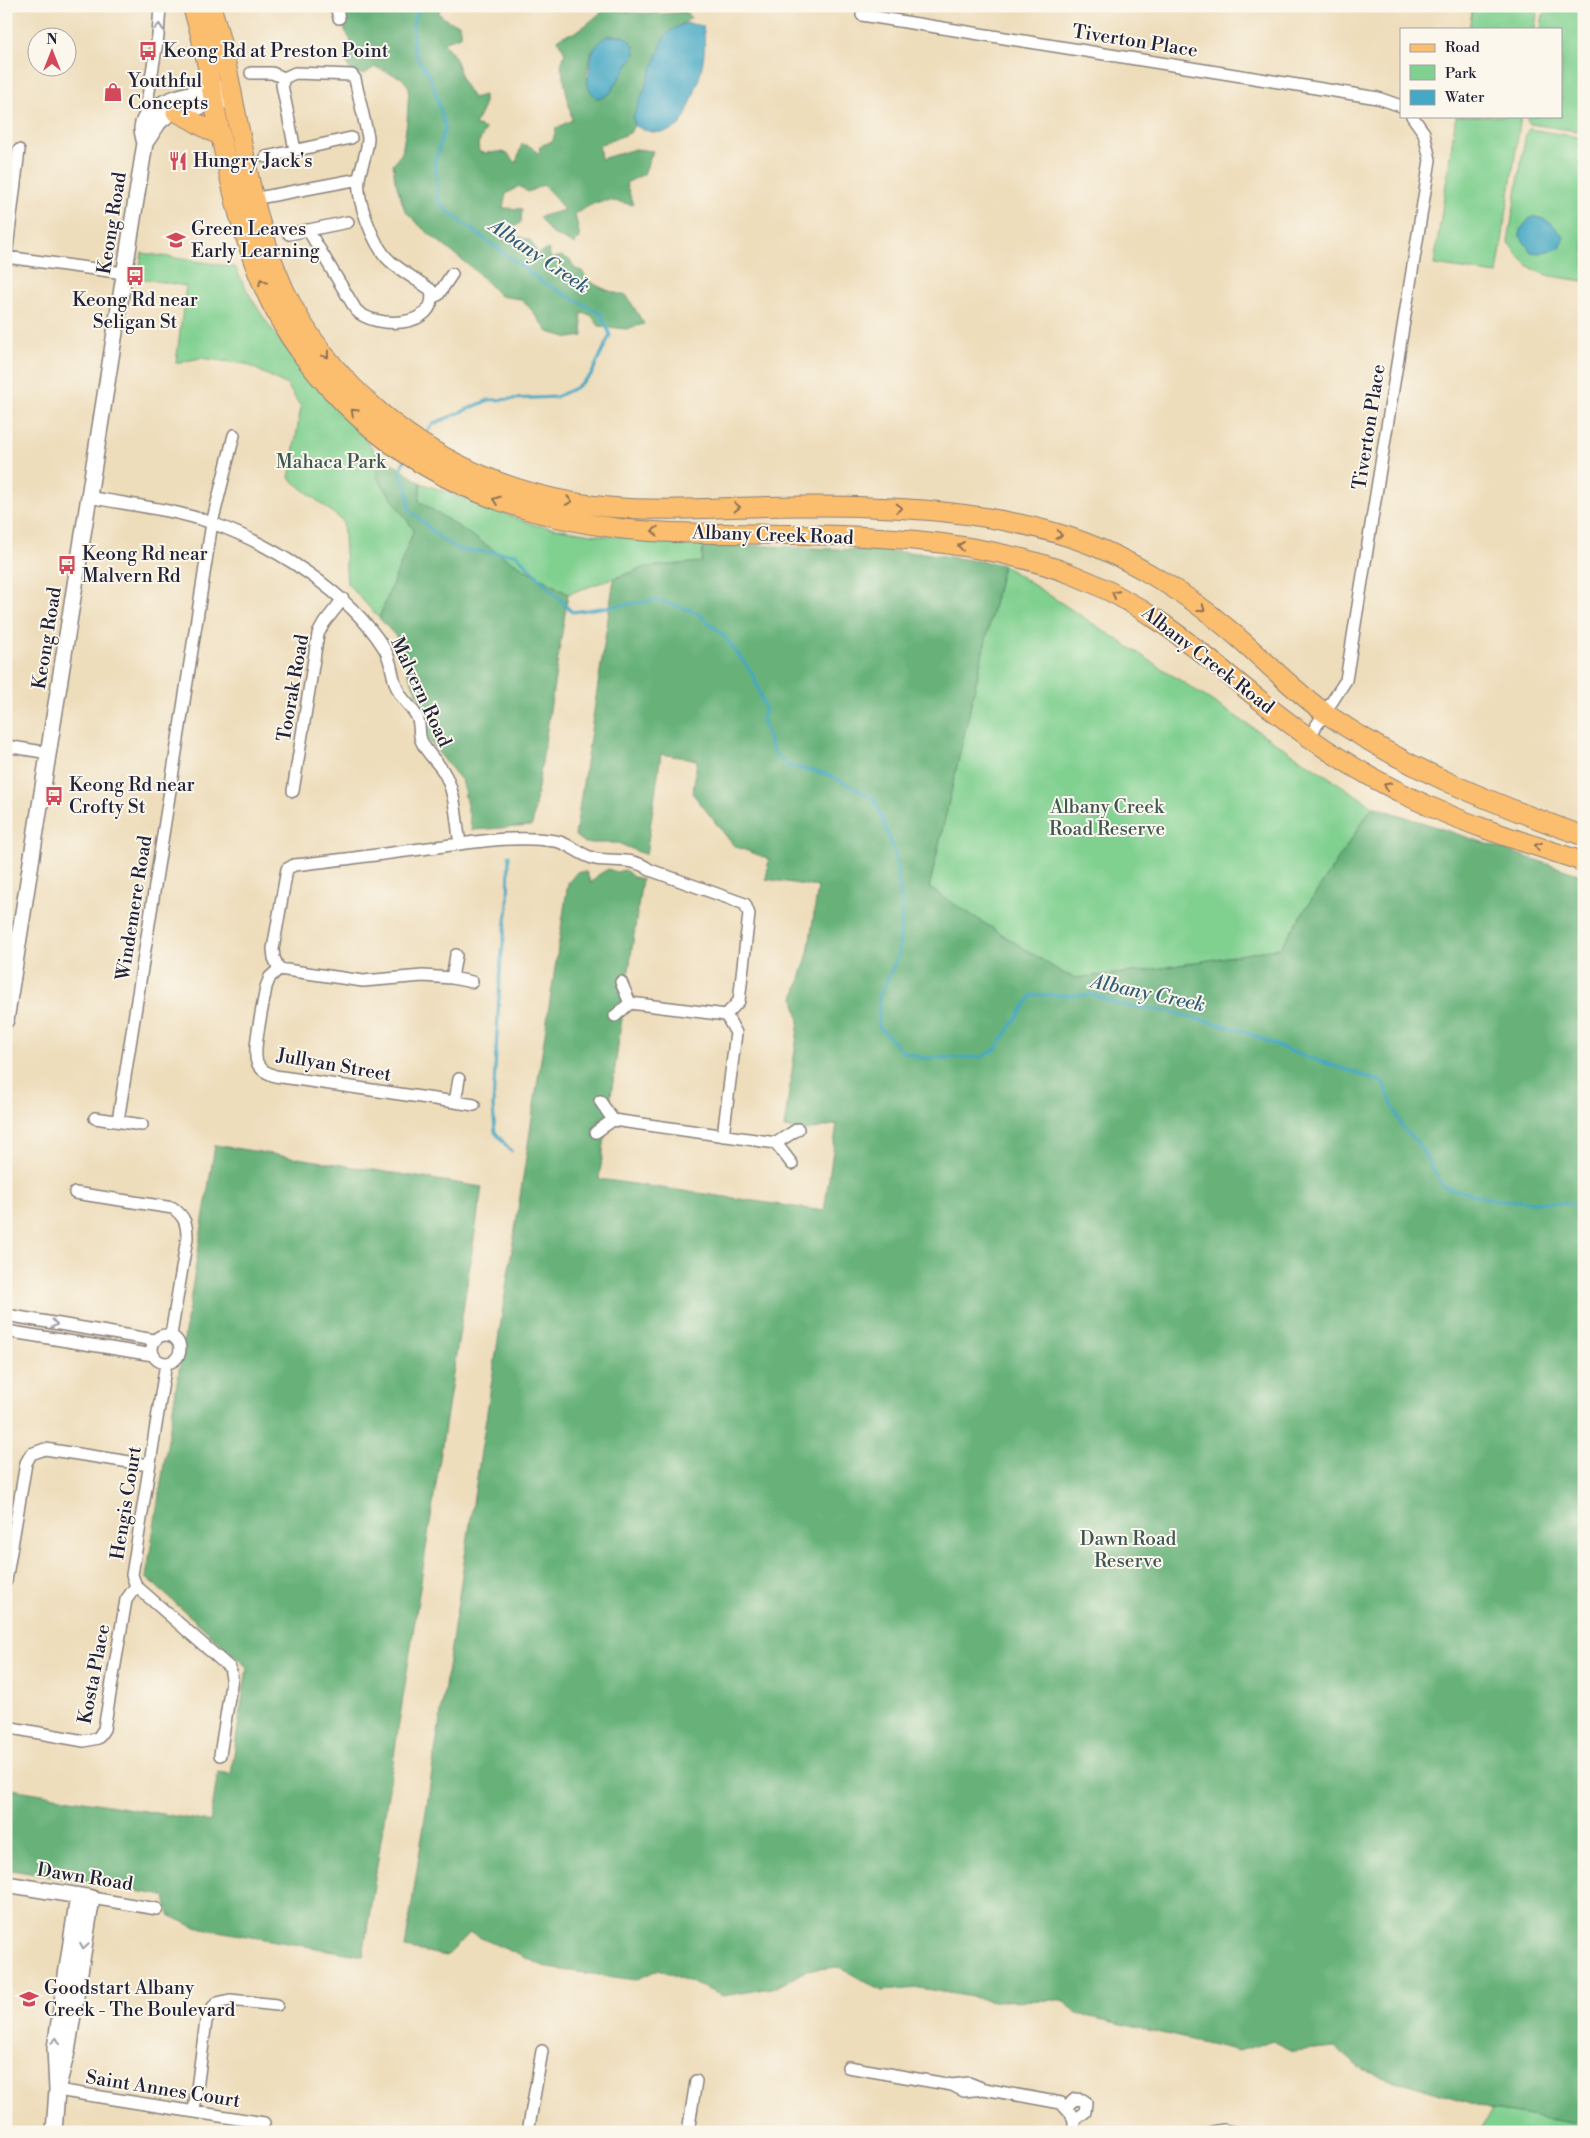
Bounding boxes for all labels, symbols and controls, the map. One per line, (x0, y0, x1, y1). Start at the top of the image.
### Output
street label: Tiverton Place (1070, 19, 1200, 63)
one-way arrow (153, 22, 164, 30)
north arrow (28, 28, 78, 78)
legend (1400, 28, 1562, 118)
text: N (46, 31, 58, 49)
text: Road (1445, 38, 1480, 57)
place label: Keong Rd at Preston Point (163, 39, 389, 63)
bus stop icon: Keong Rd at Preston Point (137, 40, 159, 62)
text: Park (1445, 64, 1477, 83)
place label: Youthful Concepts (127, 69, 208, 115)
shop icon: Youthful Concepts (102, 81, 124, 103)
text: Water (1444, 88, 1485, 107)
place label: Hungry Jack's (193, 149, 312, 173)
restaurant icon: Hungry Jack's (167, 150, 189, 172)
street label: Keong Road (92, 170, 132, 276)
water label: Albany Creek (482, 213, 594, 300)
place label: Green Leaves Early Learning (191, 217, 320, 263)
school or university icon: Green Leaves Early Learning (165, 229, 187, 251)
bus stop icon: Keong Rd near Seligan St (124, 265, 146, 287)
one-way arrow (257, 278, 268, 287)
place label: Keong Rd near Seligan St (72, 288, 198, 334)
one-way arrow (321, 349, 329, 358)
street label: Tiverton Place (1347, 362, 1391, 492)
one-way arrow (351, 409, 360, 418)
park label: Mahaca Park (276, 450, 387, 474)
one-way arrow (492, 496, 501, 506)
one-way arrow (565, 496, 573, 506)
one-way arrow (733, 502, 741, 512)
one-way arrow (895, 503, 903, 514)
street label: Albany Creek Road (691, 520, 854, 550)
one-way arrow (650, 526, 658, 537)
one-way arrow (1055, 529, 1064, 540)
one-way arrow (957, 541, 965, 552)
place label: Keong Rd near Malvern Rd (82, 542, 208, 588)
bus stop icon: Keong Rd near Malvern Rd (56, 554, 78, 576)
street label: Keong Road (27, 585, 67, 691)
one-way arrow (1112, 590, 1121, 600)
street label: Albany Creek Road (1136, 600, 1279, 719)
one-way arrow (1197, 603, 1206, 612)
street label: Toorak Road (272, 632, 314, 744)
street label: Malvern Road (385, 633, 457, 751)
place label: Keong Rd near Crofty St (69, 773, 195, 819)
one-way arrow (1384, 782, 1393, 792)
bus stop icon: Keong Rd near Crofty St (43, 785, 65, 807)
park label: Albany Creek Road Reserve (1049, 795, 1165, 841)
street label: Windemere Road (111, 834, 157, 983)
one-way arrow (1534, 842, 1543, 852)
water label: Albany Creek (1087, 969, 1207, 1018)
street label: Jullyan Street (274, 1043, 393, 1087)
one-way arrow (50, 1318, 59, 1328)
street label: Hengis Court (105, 1444, 147, 1561)
park label: Dawn Road Reserve (1080, 1527, 1177, 1573)
street label: Kosta Place (73, 1622, 115, 1726)
street label: Dawn Road (35, 1858, 135, 1896)
one-way arrow (80, 1942, 90, 1951)
place label: Goodstart Albany Creek - The Boulevard (44, 1976, 235, 2022)
school or university icon: Goodstart Albany Creek - The Boulevard (18, 1988, 40, 2010)
one-way arrow (50, 2037, 61, 2045)
street label: Saint Annes Court (84, 2065, 242, 2113)

